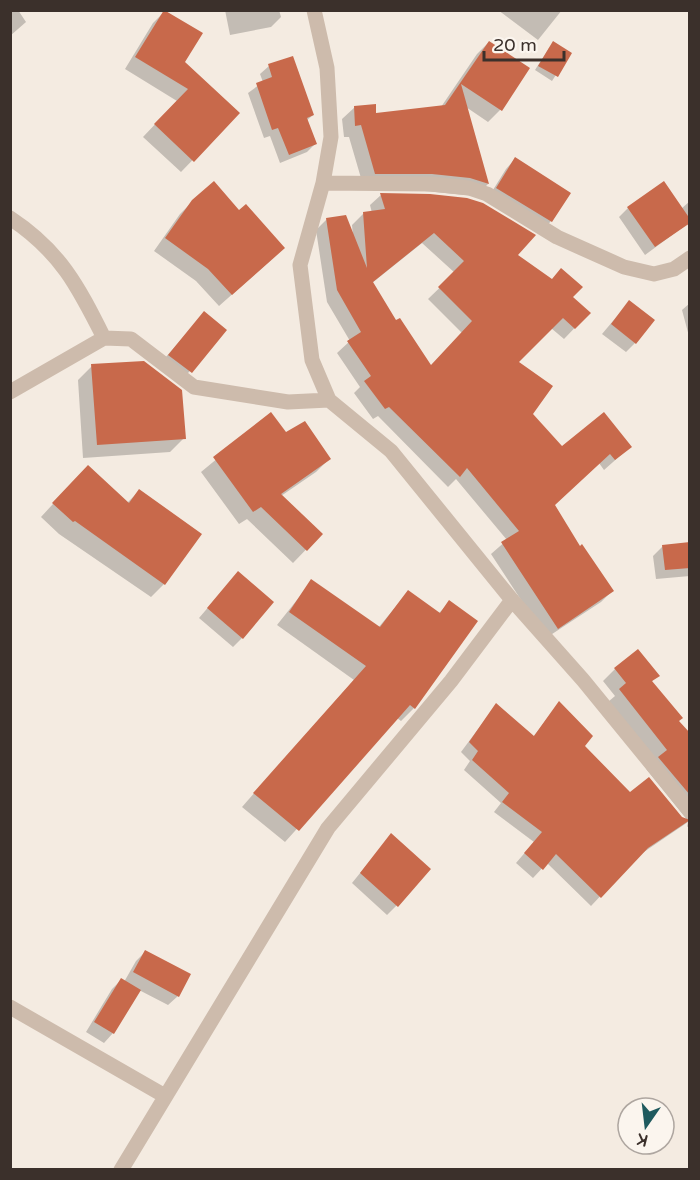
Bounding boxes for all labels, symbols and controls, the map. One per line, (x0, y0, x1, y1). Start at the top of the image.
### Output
scale bar (484, 24, 564, 62)
text: 20 m (493, 34, 537, 56)
north arrow (616, 1096, 676, 1156)
text: K (635, 1129, 650, 1151)

